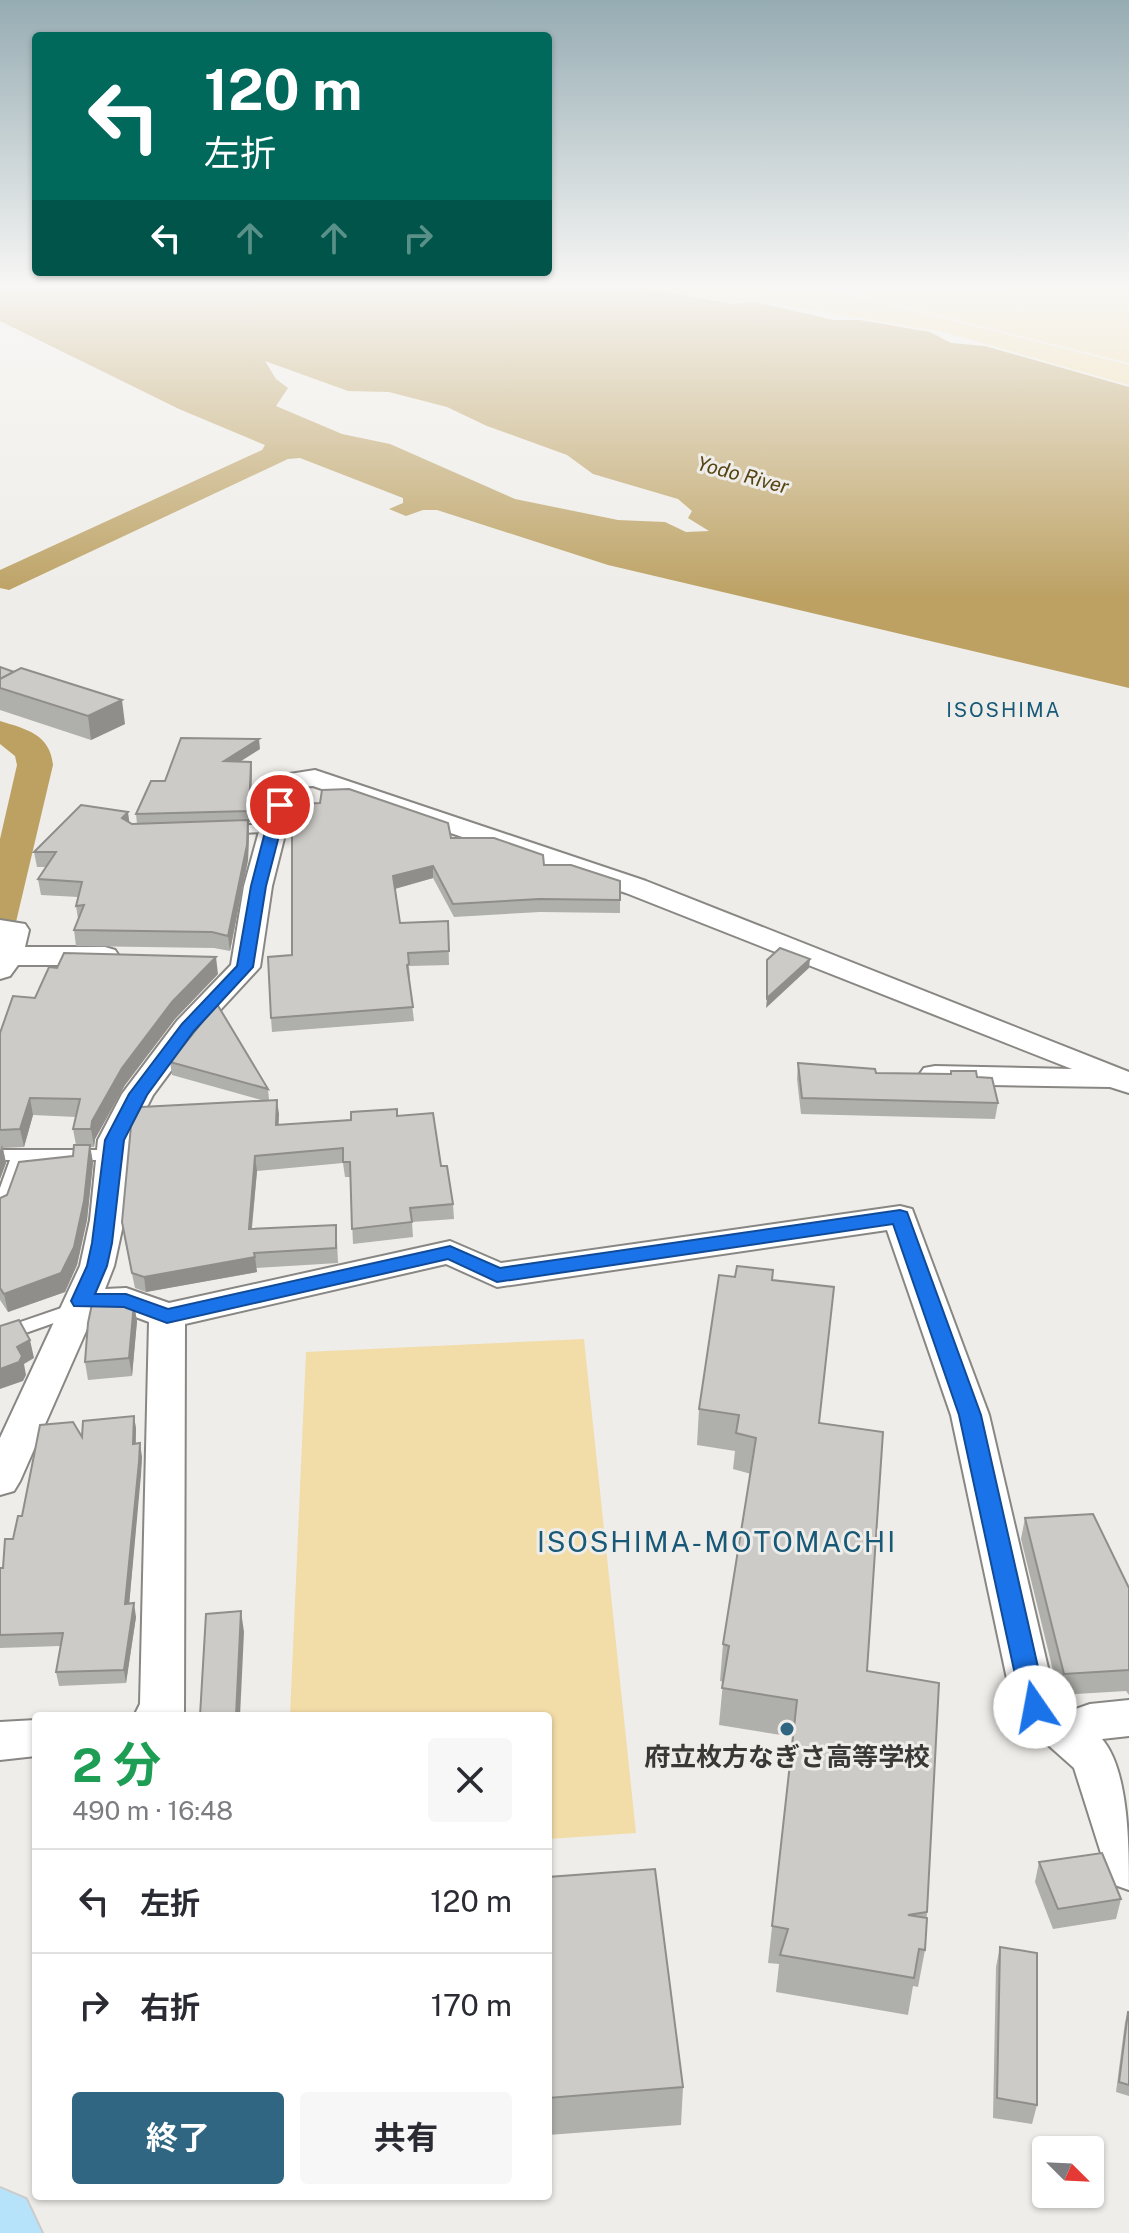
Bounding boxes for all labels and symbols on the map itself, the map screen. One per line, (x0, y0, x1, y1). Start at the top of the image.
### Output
water label: Yodo River (695, 451, 792, 499)
district label: ISOSHIMA (946, 698, 1062, 722)
pin (246, 771, 314, 839)
district label: ISOSHIMA-MOTOMACHI (537, 1525, 897, 1558)
position arrow (993, 1665, 1077, 1749)
marker: 府立枚方なぎさ高等学校 (778, 1720, 796, 1738)
place label: 府立枚方なぎさ高等学校 (644, 1741, 930, 1772)
north arrow (1032, 2136, 1104, 2208)

